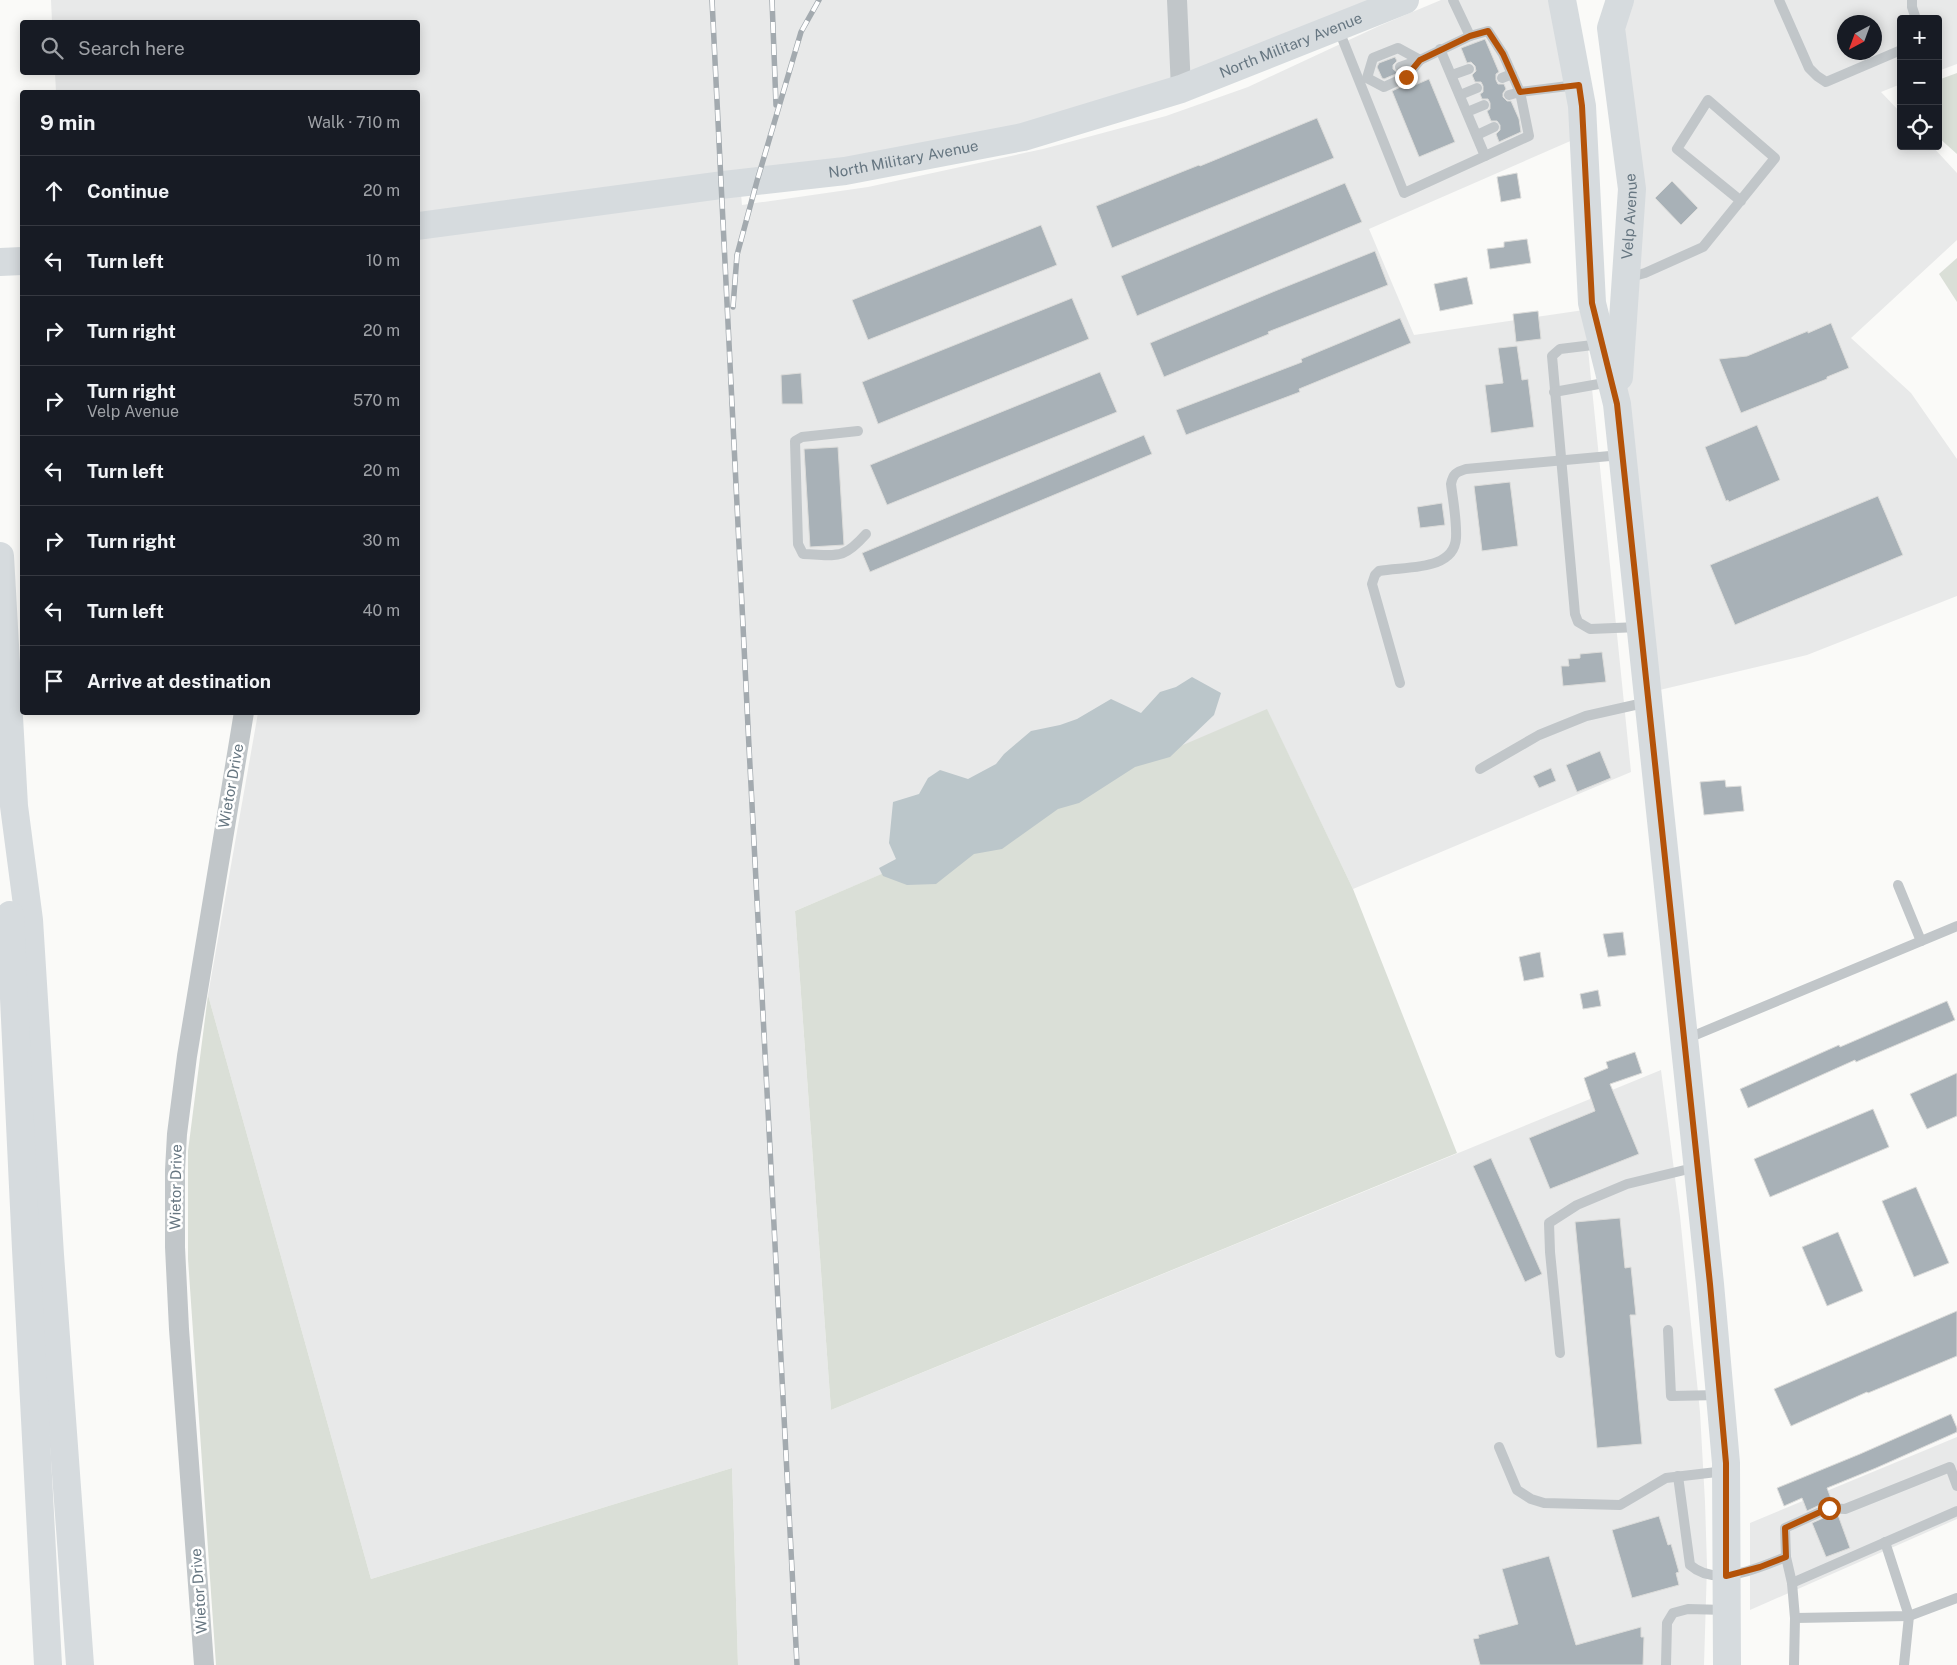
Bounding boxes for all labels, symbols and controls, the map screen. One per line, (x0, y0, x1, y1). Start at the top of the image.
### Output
street label: North Military Avenue (1217, 9, 1364, 81)
north arrow (1837, 15, 1882, 60)
map controls (1897, 15, 1942, 150)
button: + (1897, 15, 1942, 60)
search box (20, 20, 420, 75)
icon: search (38, 34, 66, 62)
text: Search here (78, 37, 185, 59)
button: − (1897, 60, 1942, 105)
route end (1395, 66, 1418, 89)
button: locate (1897, 105, 1942, 150)
text: 9 min (40, 110, 96, 135)
text: Walk · 710 m (308, 113, 400, 132)
street label: North Military Avenue (827, 137, 980, 181)
street label: Velp Avenue (1618, 172, 1640, 260)
icon: ahead (40, 177, 68, 205)
text: Continue (87, 180, 169, 202)
text: 20 m (363, 181, 400, 200)
icon: left (40, 247, 68, 275)
text: Turn left (87, 250, 164, 272)
text: 10 m (366, 251, 400, 270)
icon: right (40, 317, 68, 345)
text: Turn right (87, 320, 176, 342)
text: 20 m (363, 321, 400, 340)
text: Turn right (87, 380, 176, 402)
icon: right (40, 387, 68, 415)
text: 570 m (353, 391, 400, 410)
text: Velp Avenue (87, 402, 179, 421)
icon: left (40, 457, 68, 485)
text: Turn left (87, 460, 164, 482)
text: 20 m (363, 461, 400, 480)
icon: right (40, 527, 68, 555)
text: Turn right (87, 530, 176, 552)
text: 30 m (363, 531, 400, 550)
icon: left (40, 597, 68, 625)
text: Turn left (87, 600, 164, 622)
text: 40 m (362, 601, 400, 620)
icon: arrive (40, 667, 68, 695)
text: Arrive at destination (87, 670, 271, 692)
street label: Wietor Drive (215, 742, 246, 830)
street label: Wietor Drive (166, 1144, 185, 1230)
route start (1818, 1497, 1841, 1520)
street label: Wietor Drive (187, 1548, 210, 1634)

